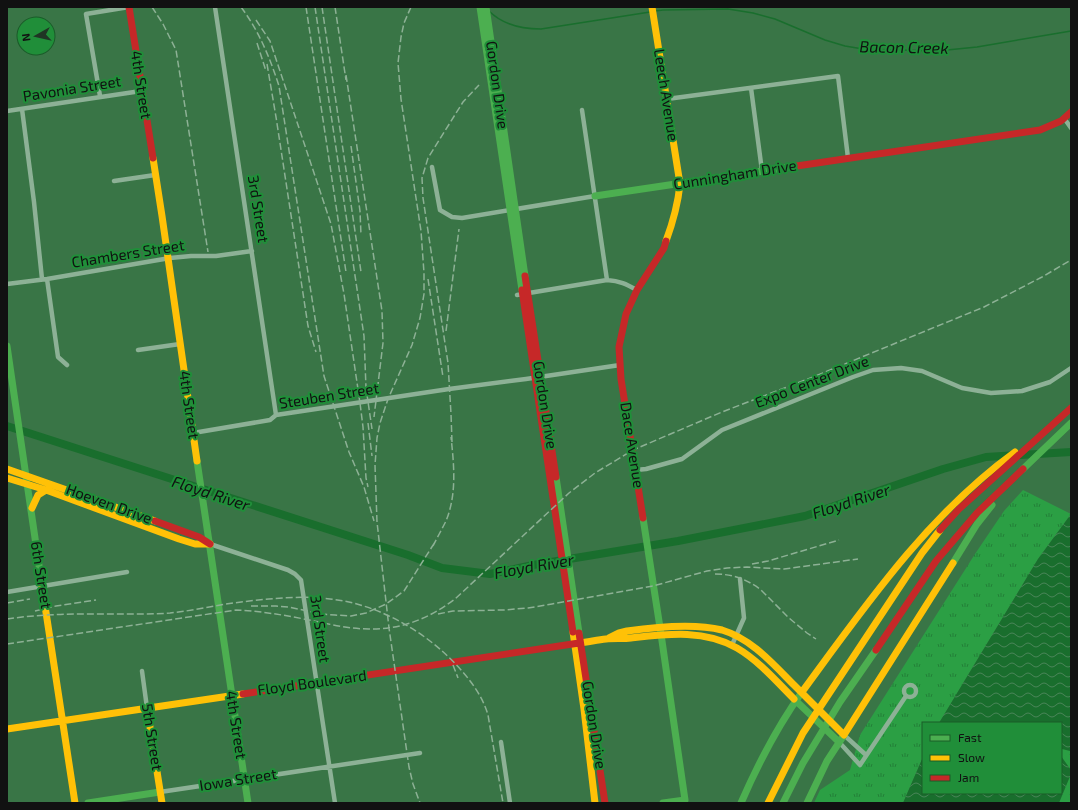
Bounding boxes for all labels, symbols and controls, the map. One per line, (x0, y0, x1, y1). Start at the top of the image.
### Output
north arrow (16, 16, 56, 56)
text: N (19, 33, 33, 42)
water label: Bacon Creek (859, 36, 949, 57)
street label: Gordon Drive (483, 40, 513, 130)
street label: Leech Avenue (651, 47, 683, 142)
street label: 4th Street (128, 50, 156, 120)
street label: Pavonia Street (21, 71, 122, 105)
street label: Cunningham Drive (672, 155, 798, 193)
street label: 3rd Street (245, 174, 273, 244)
street label: Chambers Street (70, 235, 186, 271)
street label: Expo Center Drive (752, 351, 871, 411)
street label: Gordon Drive (530, 360, 562, 450)
street label: 4th Street (176, 370, 204, 440)
street label: Steuben Street (278, 378, 380, 412)
street label: Dace Avenue (617, 401, 649, 489)
water label: Floyd River (169, 471, 253, 515)
street label: Hoeven Drive (64, 479, 155, 527)
water label: Floyd River (809, 479, 893, 523)
street label: 6th Street (28, 540, 56, 610)
water label: Floyd River (492, 549, 576, 583)
street label: 3rd Street (307, 594, 335, 664)
street label: Floyd Boulevard (256, 665, 368, 699)
street label: Gordon Drive (579, 680, 611, 770)
street label: 4th Street (223, 690, 251, 760)
street label: 5th Street (139, 702, 167, 772)
legend (922, 722, 1062, 794)
text: Fast (958, 730, 982, 744)
text: Slow (958, 750, 985, 764)
street label: Iowa Street (198, 764, 278, 794)
text: Jam (958, 770, 979, 784)

